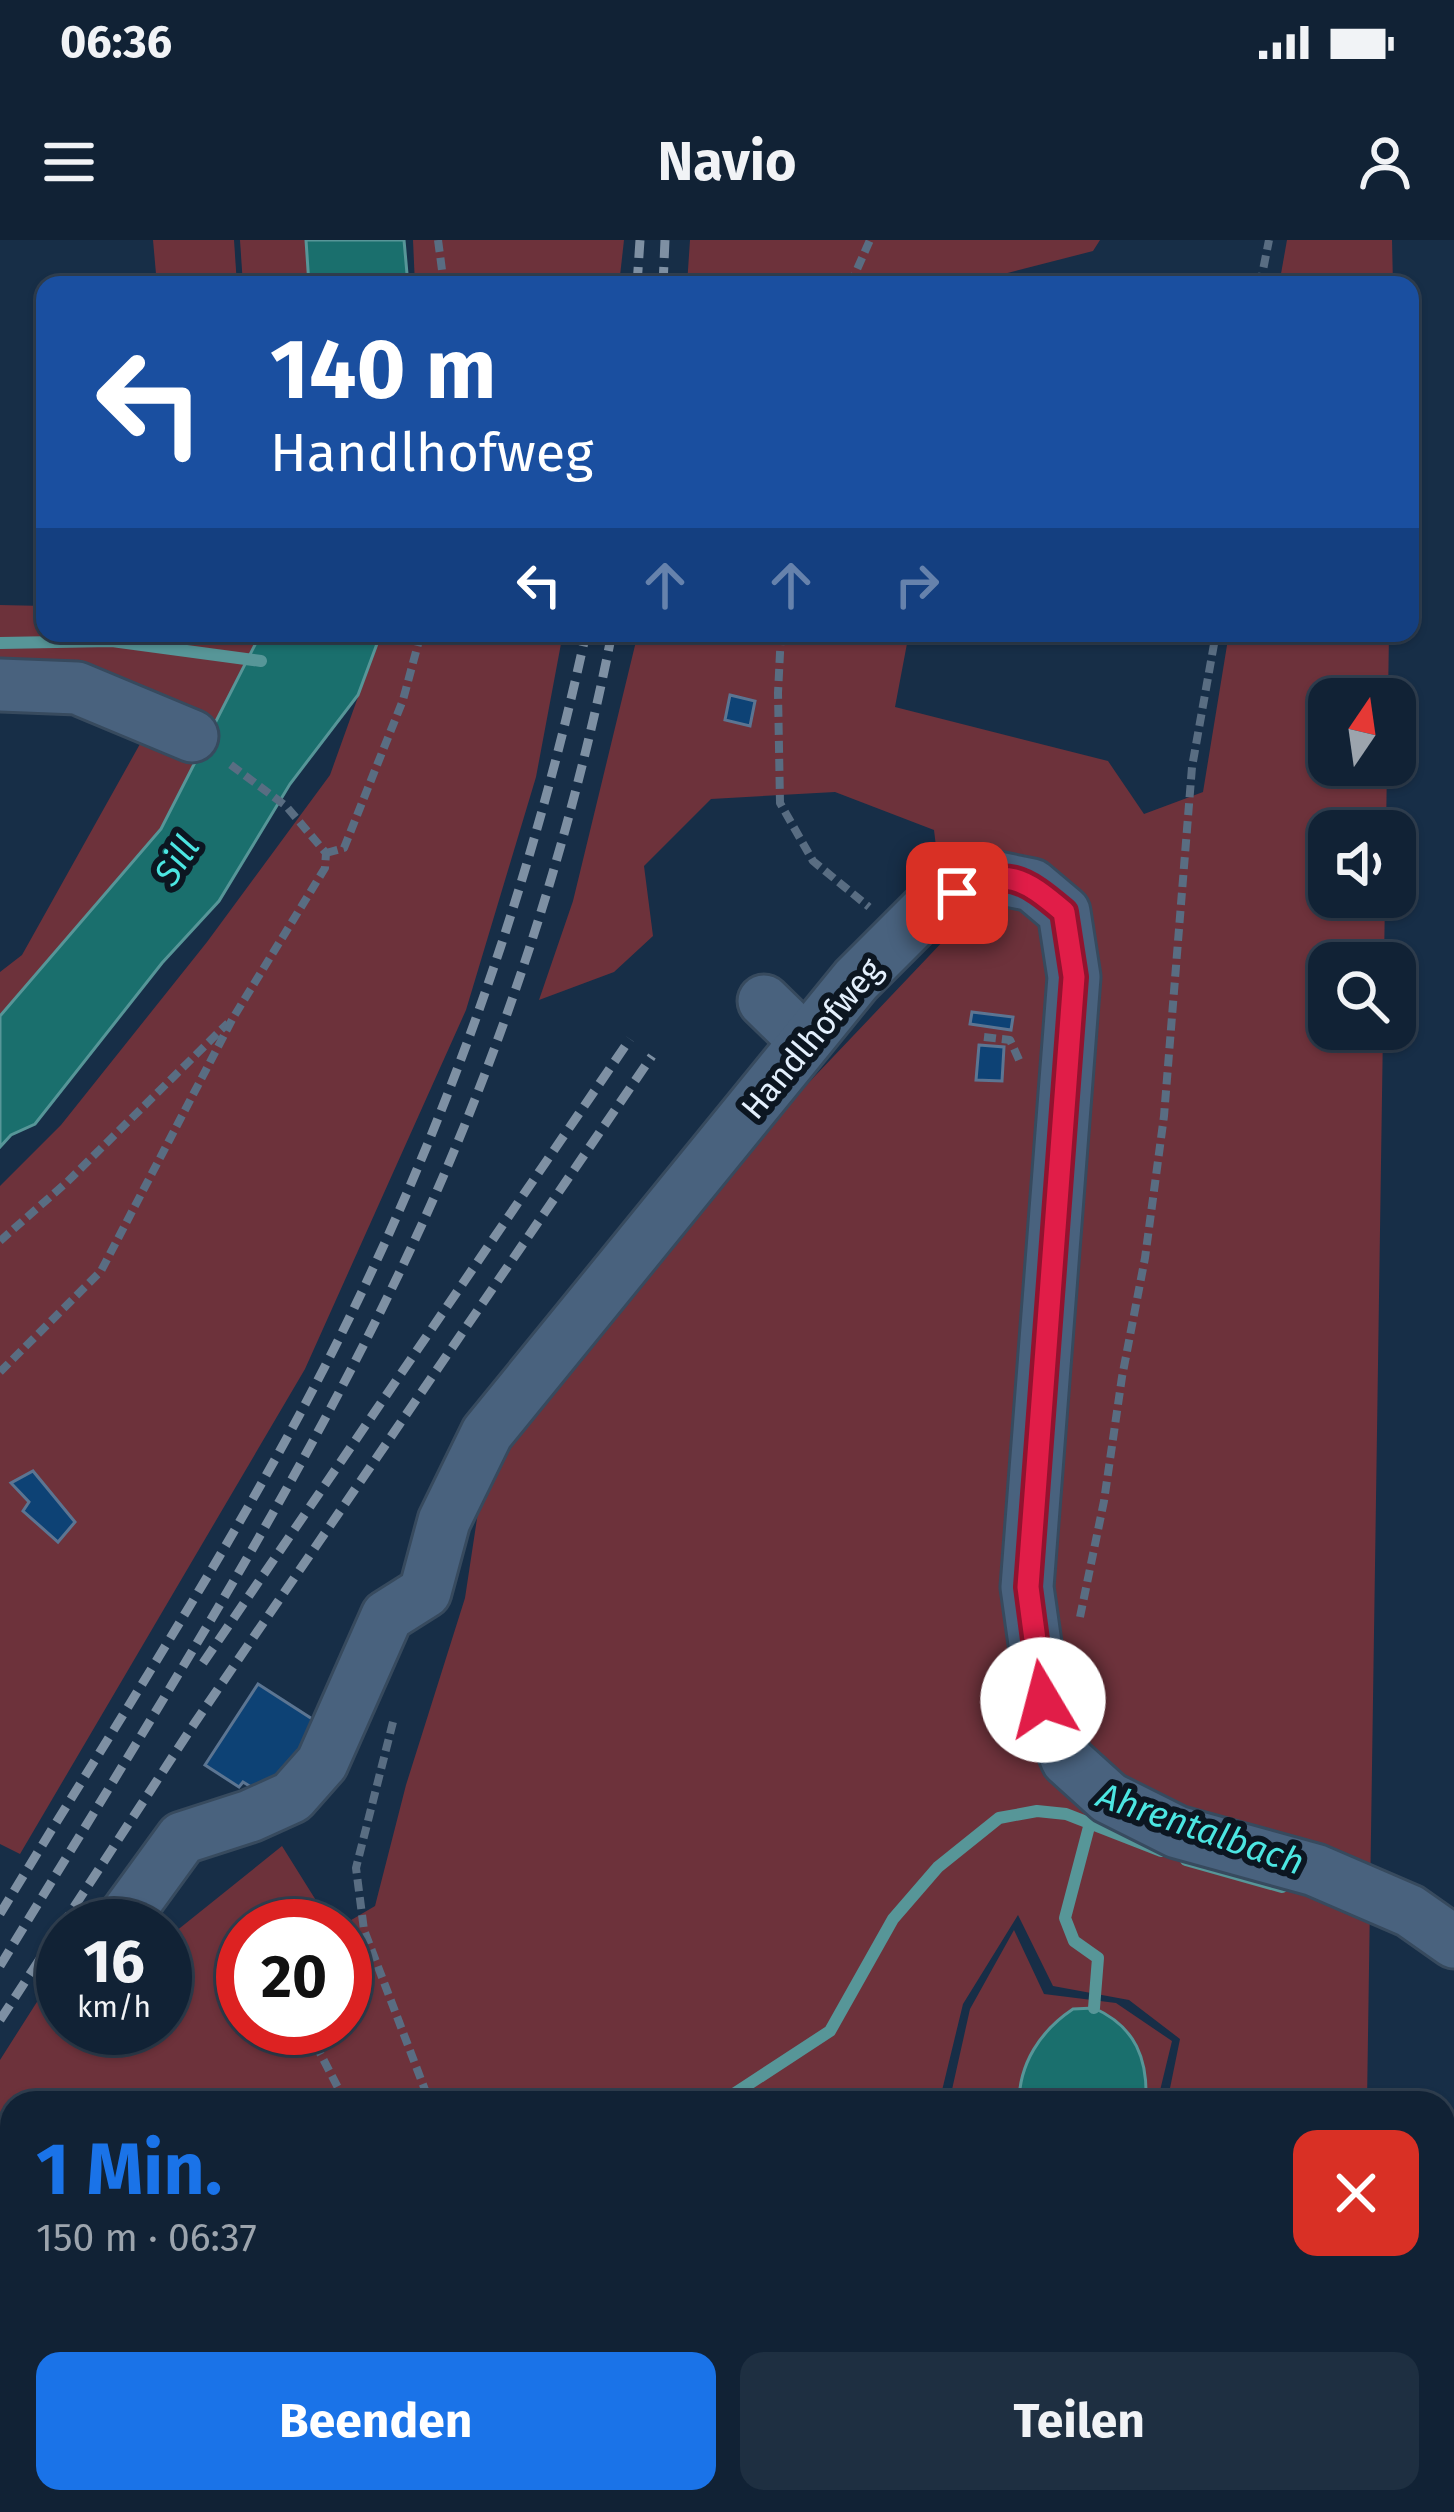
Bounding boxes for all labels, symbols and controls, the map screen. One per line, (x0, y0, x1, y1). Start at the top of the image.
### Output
text: 06:36 (60, 15, 172, 69)
icon: menu (36, 129, 102, 195)
icon: person (1352, 129, 1418, 195)
text: Navio (657, 130, 797, 194)
text: 140 m (270, 319, 496, 420)
icon: left (72, 324, 228, 480)
text: Handlhofweg (270, 421, 593, 485)
icon: left (506, 552, 572, 618)
icon: ahead (632, 552, 698, 618)
icon: ahead (758, 552, 824, 618)
icon: right (884, 552, 950, 618)
north arrow (1308, 678, 1416, 786)
map controls (1308, 678, 1416, 1050)
button: sound (1308, 810, 1416, 918)
water label: Sill (144, 828, 209, 894)
pin (906, 842, 1008, 944)
icon: arrive (924, 860, 990, 926)
button: search (1308, 942, 1416, 1050)
street label: Handlhofweg (733, 949, 891, 1127)
position arrow (980, 1637, 1106, 1763)
water label: Ahrentalbach (1090, 1772, 1310, 1885)
speed limit sign: 20 (216, 1899, 372, 2055)
text: 16 (83, 1926, 145, 1998)
text: km/h (77, 1989, 151, 2025)
text: 1 Min. (36, 2127, 222, 2213)
button: close (1293, 2130, 1419, 2256)
text: 150 m · 06:37 (36, 2215, 257, 2261)
button: Beenden (36, 2352, 716, 2490)
button: Teilen (740, 2352, 1419, 2490)

